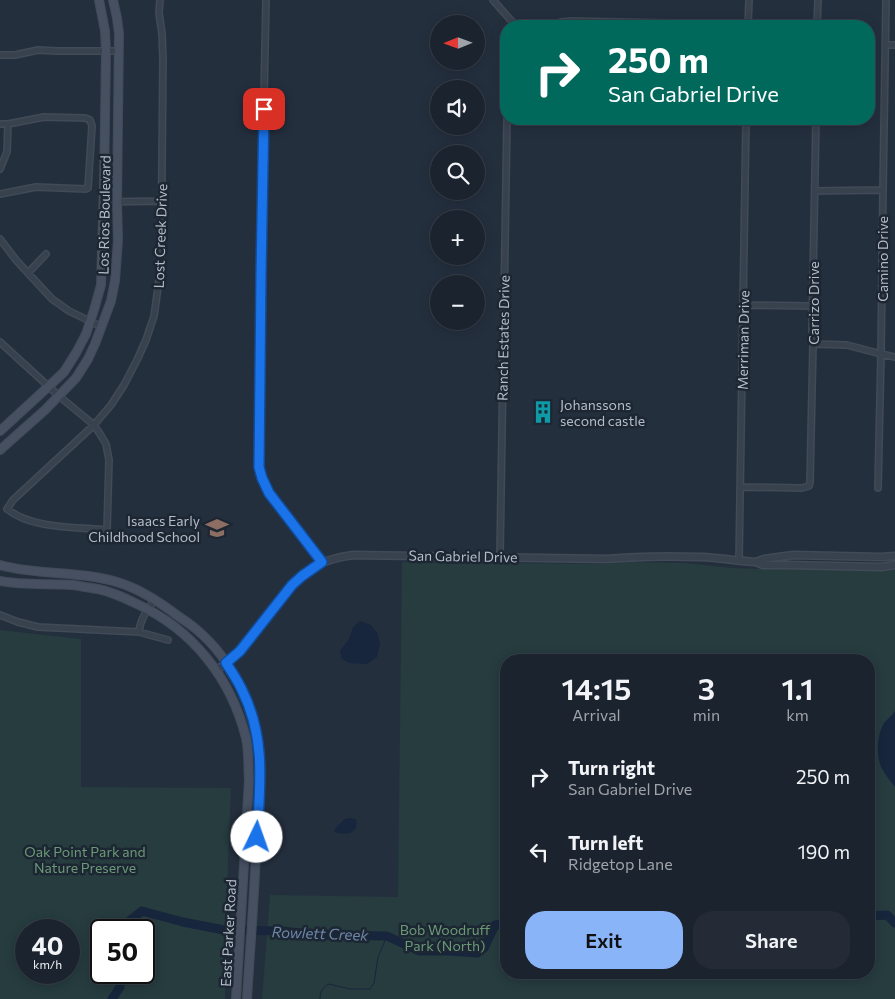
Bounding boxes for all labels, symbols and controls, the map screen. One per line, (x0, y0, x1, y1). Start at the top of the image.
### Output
north arrow (430, 15, 485, 70)
map controls (430, 15, 485, 330)
text: 250 m (608, 37, 709, 80)
icon: right (525, 40, 590, 105)
button: sound (430, 80, 485, 135)
text: San Gabriel Drive (608, 80, 779, 107)
pin (243, 88, 285, 130)
icon: arrive (250, 95, 278, 123)
button: search (430, 145, 485, 200)
street label: Los Rios Boulevard (94, 155, 114, 275)
street label: Lost Creek Drive (150, 183, 170, 289)
button: + (430, 210, 485, 265)
street label: Camino Drive (874, 216, 891, 302)
street label: Carrizo Drive (805, 261, 822, 345)
button: − (430, 275, 485, 330)
street label: Ranch Estates Drive (493, 275, 513, 401)
street label: Merriman Drive (734, 290, 752, 390)
place label: Johanssons second castle (560, 396, 645, 429)
building icon: Johanssons second castle (530, 399, 556, 425)
place label: Isaacs Early Childhood School (88, 512, 200, 545)
school or university icon: Isaacs Early Childhood School (204, 515, 230, 541)
street label: San Gabriel Drive (408, 547, 518, 565)
text: 14:15 (561, 669, 631, 706)
text: 3 (698, 669, 715, 706)
text: 1.1 (781, 669, 814, 706)
text: Arrival (572, 705, 621, 724)
text: min (693, 705, 720, 724)
text: km (786, 705, 809, 724)
text: Turn right (568, 756, 655, 779)
icon: right (525, 763, 553, 791)
text: 250 m (796, 765, 850, 788)
text: San Gabriel Drive (568, 779, 692, 798)
position arrow (230, 810, 282, 862)
text: Turn left (568, 831, 643, 854)
icon: left (525, 838, 553, 866)
text: 190 m (798, 840, 850, 863)
park label: Oak Point Park and Nature Preserve (24, 843, 146, 876)
text: Ridgetop Lane (568, 854, 673, 873)
street label: East Parker Road (217, 879, 239, 987)
button: Exit (525, 911, 683, 969)
button: Share (693, 911, 850, 969)
speed limit sign: 50 (90, 919, 155, 984)
park label: Bob Woodruff Park (North) (400, 921, 491, 954)
water label: Rowlett Creek (271, 922, 370, 944)
text: 40 (32, 930, 63, 960)
text: km/h (33, 957, 62, 971)

